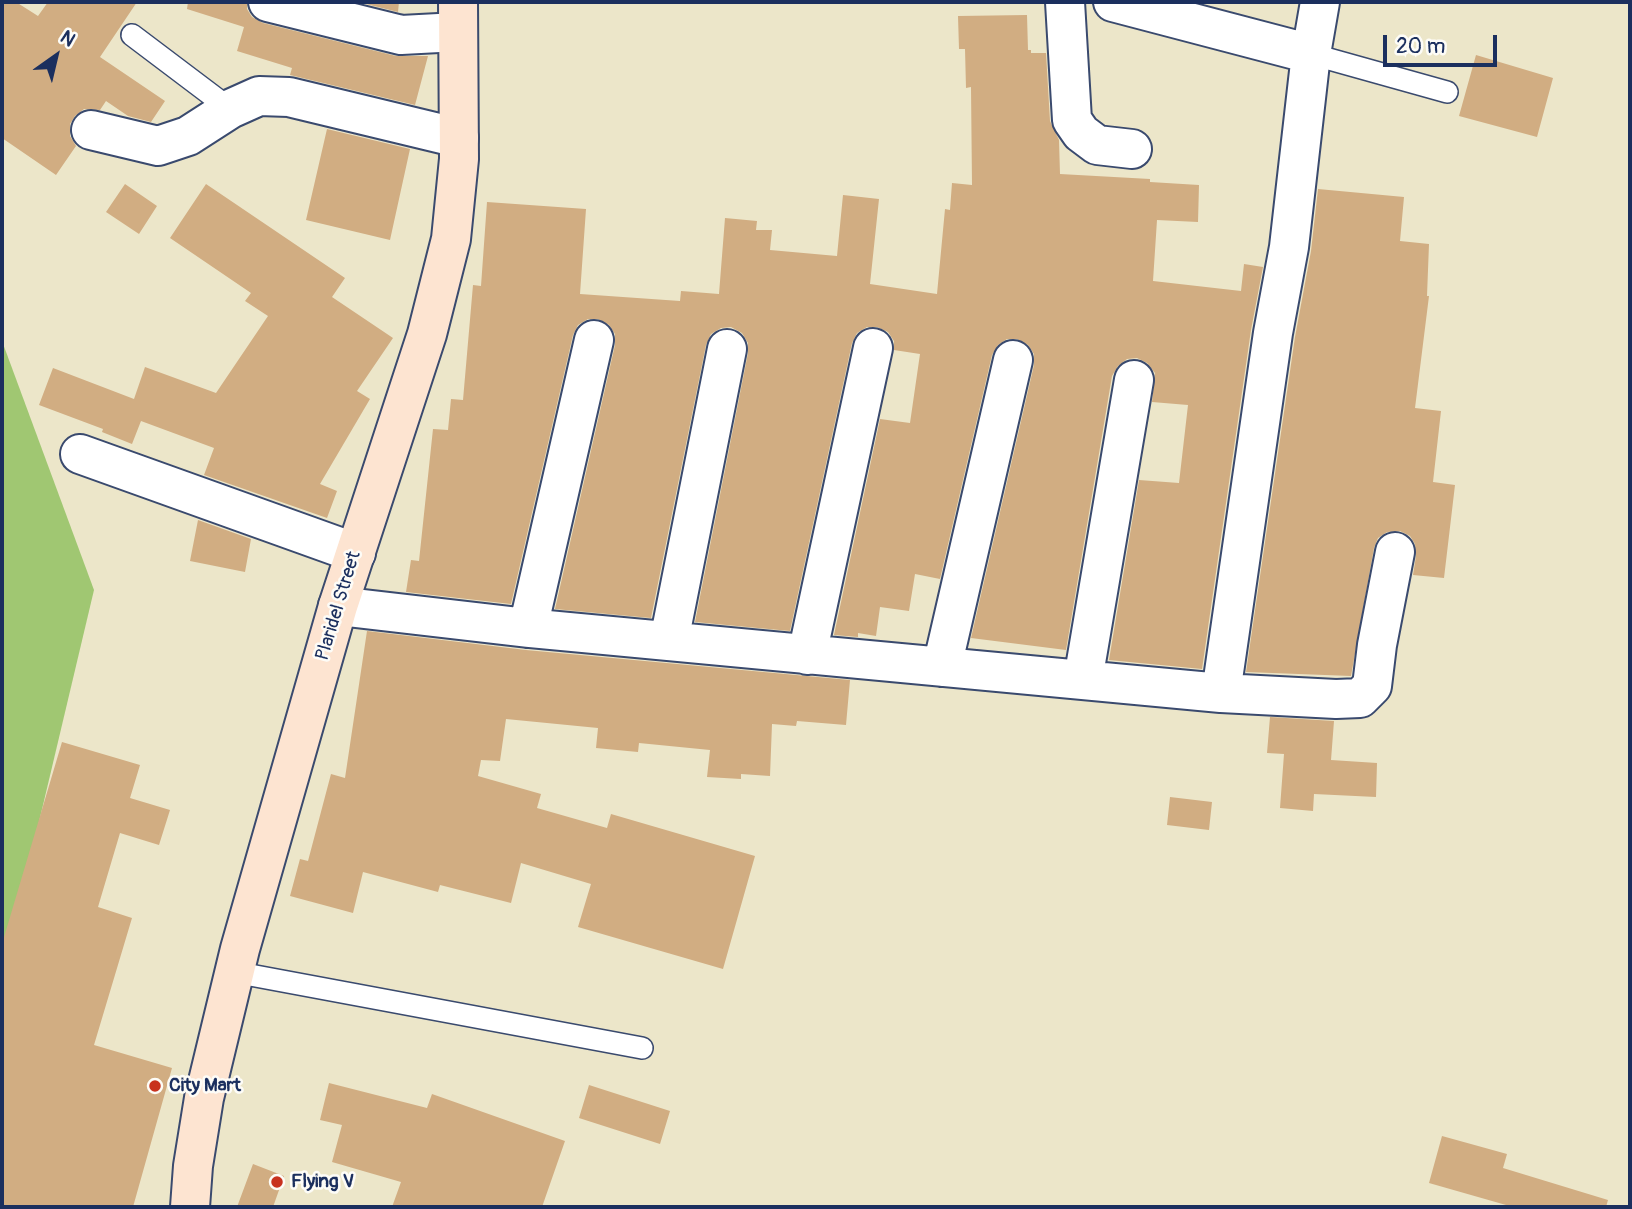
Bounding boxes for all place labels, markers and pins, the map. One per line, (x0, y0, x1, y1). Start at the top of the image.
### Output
place label: City Mart (169, 1075, 241, 1097)
marker: City Mart (147, 1078, 163, 1094)
place label: Flying V (291, 1171, 354, 1193)
marker: Flying V (269, 1174, 285, 1190)

